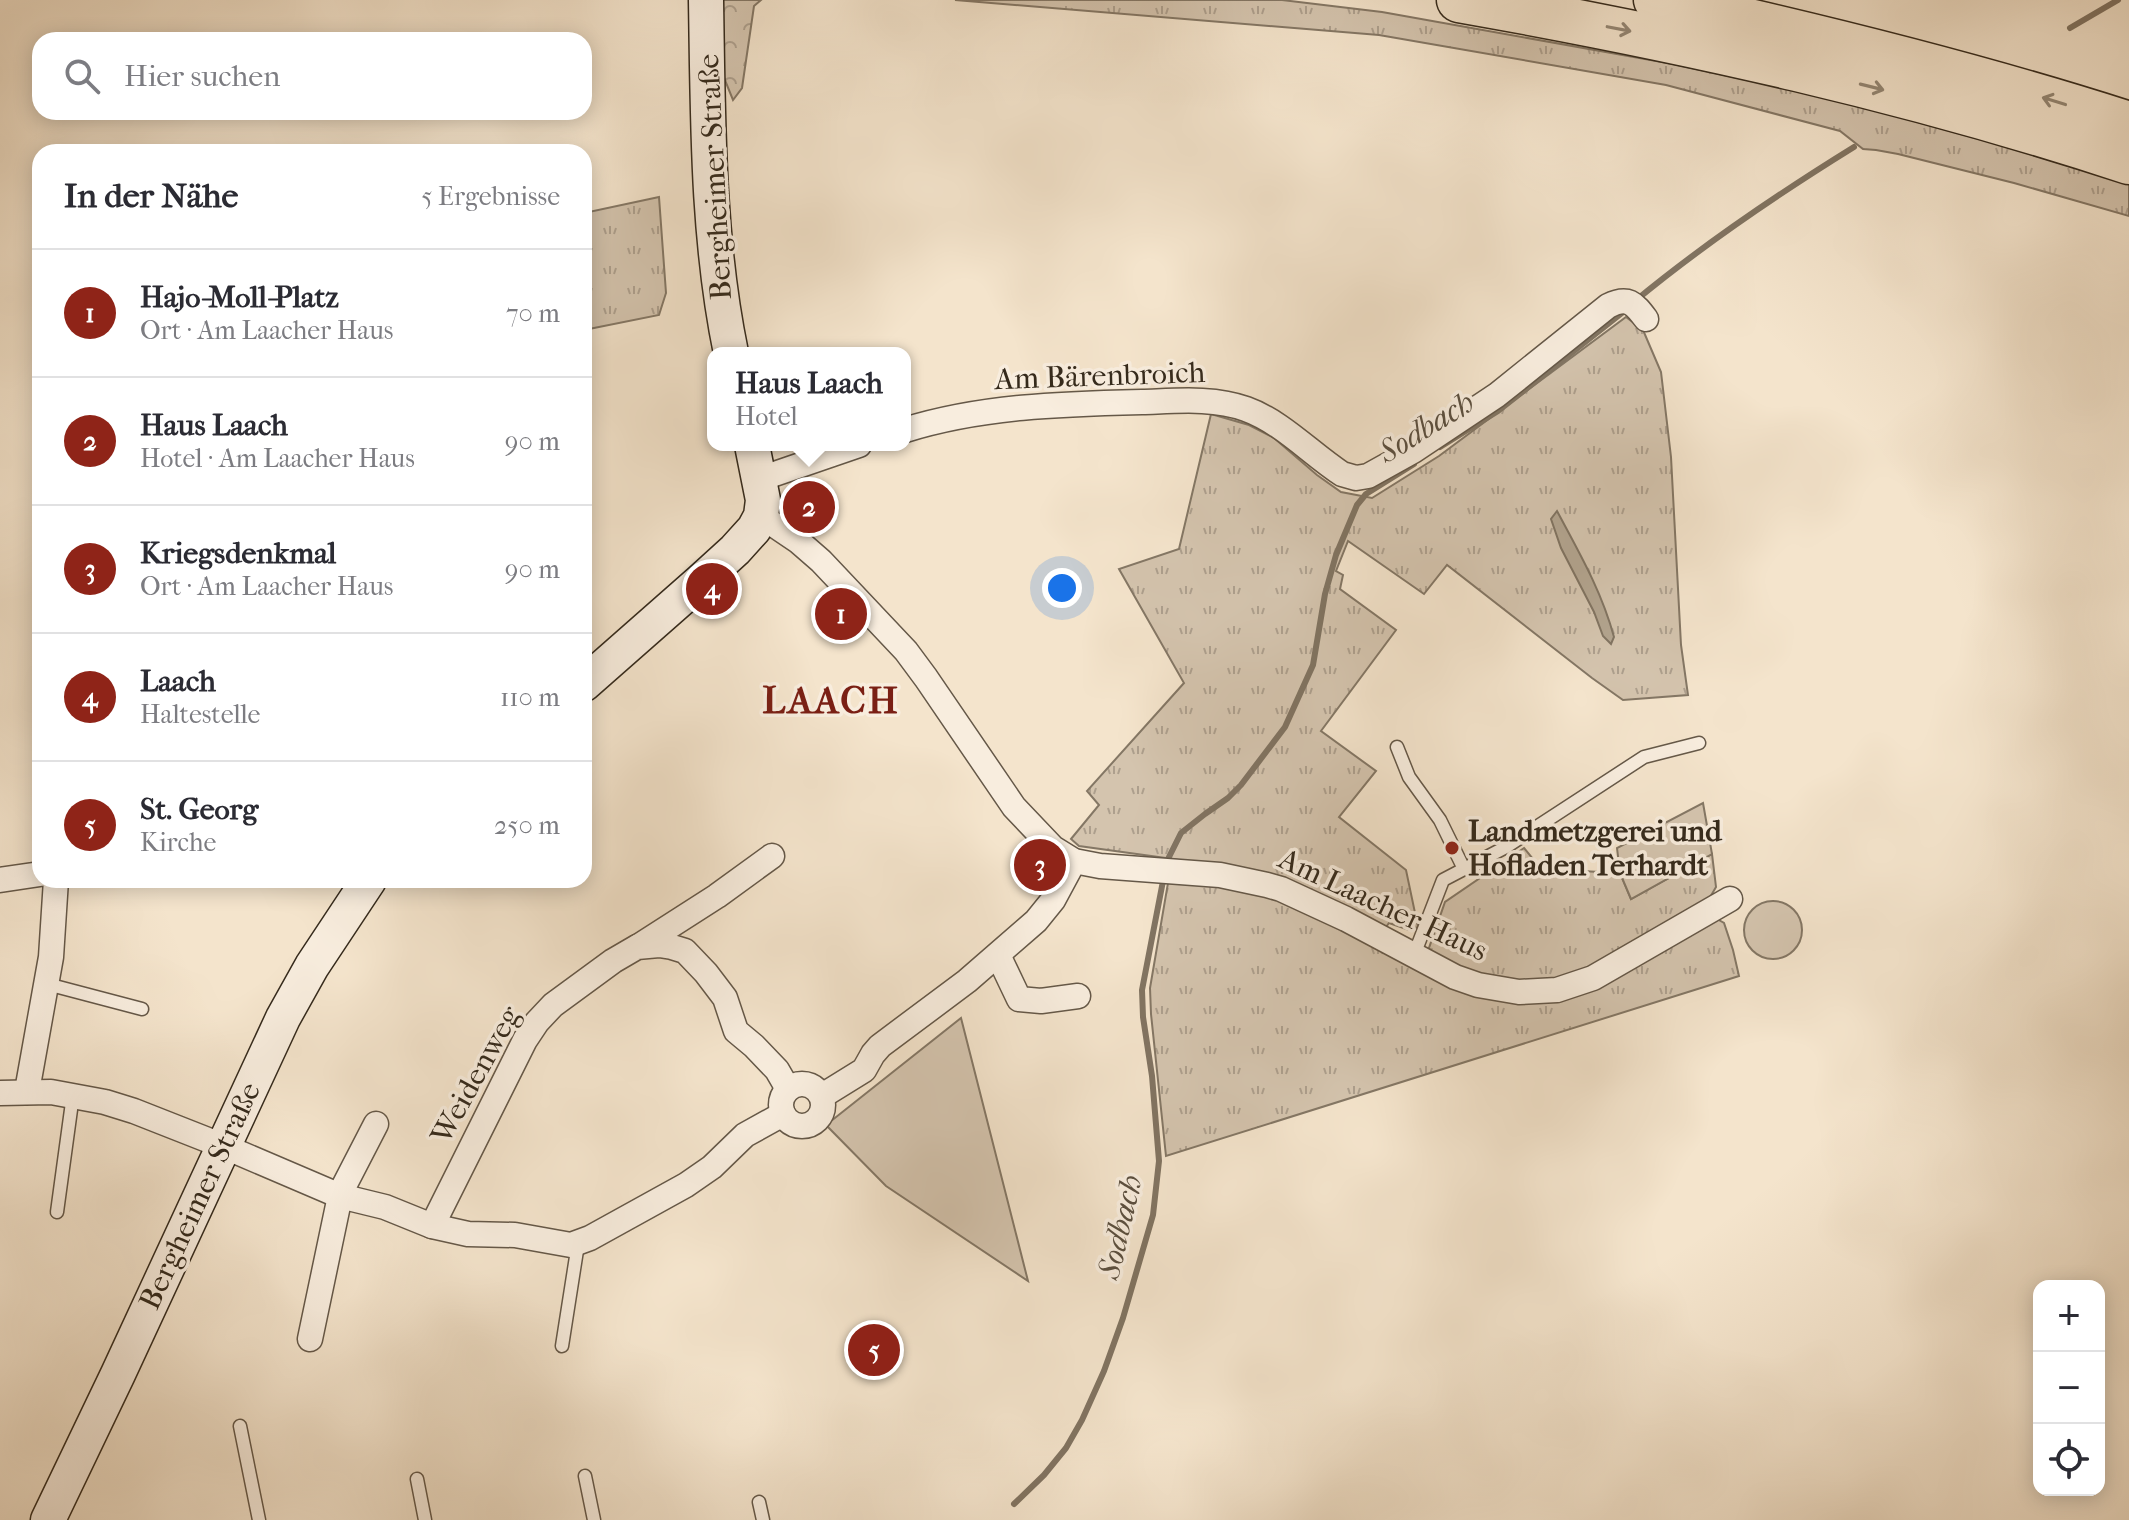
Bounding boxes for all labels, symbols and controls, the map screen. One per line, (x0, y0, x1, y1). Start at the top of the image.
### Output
one-way arrow (1605, 22, 1631, 37)
search box (32, 32, 592, 120)
street label: Bergheimer Straße (691, 53, 739, 301)
icon: search (60, 54, 104, 98)
text: Hier suchen (124, 59, 280, 94)
one-way arrow (1859, 81, 1884, 96)
one-way arrow (2042, 93, 2068, 108)
text: In der Nähe (64, 176, 238, 216)
text: 5 Ergebnisse (421, 181, 560, 212)
text: Hajo-Moll-Platz (140, 280, 339, 315)
text: 1 (85, 298, 95, 329)
text: 70 m (506, 298, 560, 329)
text: Ort · Am Laacher Haus (140, 315, 393, 346)
popup (707, 347, 911, 451)
street label: Am Bärenbroich (993, 355, 1206, 397)
text: Haus Laach (735, 366, 883, 401)
water label: Sodbach (1371, 383, 1481, 471)
text: Hotel (735, 401, 798, 432)
text: Haus Laach (140, 408, 288, 443)
text: 2 (83, 426, 97, 457)
text: 90 m (505, 426, 560, 457)
text: Hotel · Am Laacher Haus (140, 443, 415, 474)
pin: 2 (783, 477, 835, 537)
text: Kriegsdenkmal (140, 536, 336, 571)
text: 3 (85, 554, 95, 585)
text: 90 m (505, 554, 560, 585)
pin: 4 (686, 559, 738, 619)
your location (1042, 568, 1082, 608)
text: Ort · Am Laacher Haus (140, 571, 393, 602)
pin: 1 (815, 584, 867, 644)
text: Laach (140, 664, 216, 699)
district label: LAACH (762, 678, 900, 723)
text: 4 (82, 682, 98, 713)
text: 110 m (500, 682, 560, 713)
text: Haltestelle (140, 699, 260, 730)
text: St. Georg (140, 792, 258, 827)
text: 5 (84, 810, 96, 841)
text: 250 m (494, 810, 560, 841)
place label: Landmetzgerei und Hofladen Terhardt (1468, 814, 1723, 883)
text: Kirche (140, 827, 216, 858)
pin: 3 (1014, 835, 1066, 895)
marker: Landmetzgerei und Hofladen Terhardt (1443, 839, 1461, 857)
street label: Am Laacher Haus (1272, 841, 1493, 969)
street label: Weidenweg (423, 999, 529, 1151)
street label: Bergheimer Straße (132, 1077, 268, 1315)
water label: Sodbach (1090, 1171, 1150, 1284)
map controls (2033, 1280, 2105, 1496)
button: + (2033, 1280, 2105, 1352)
pin: 5 (848, 1320, 900, 1380)
button: − (2033, 1352, 2105, 1424)
button: locate (2033, 1424, 2105, 1496)

